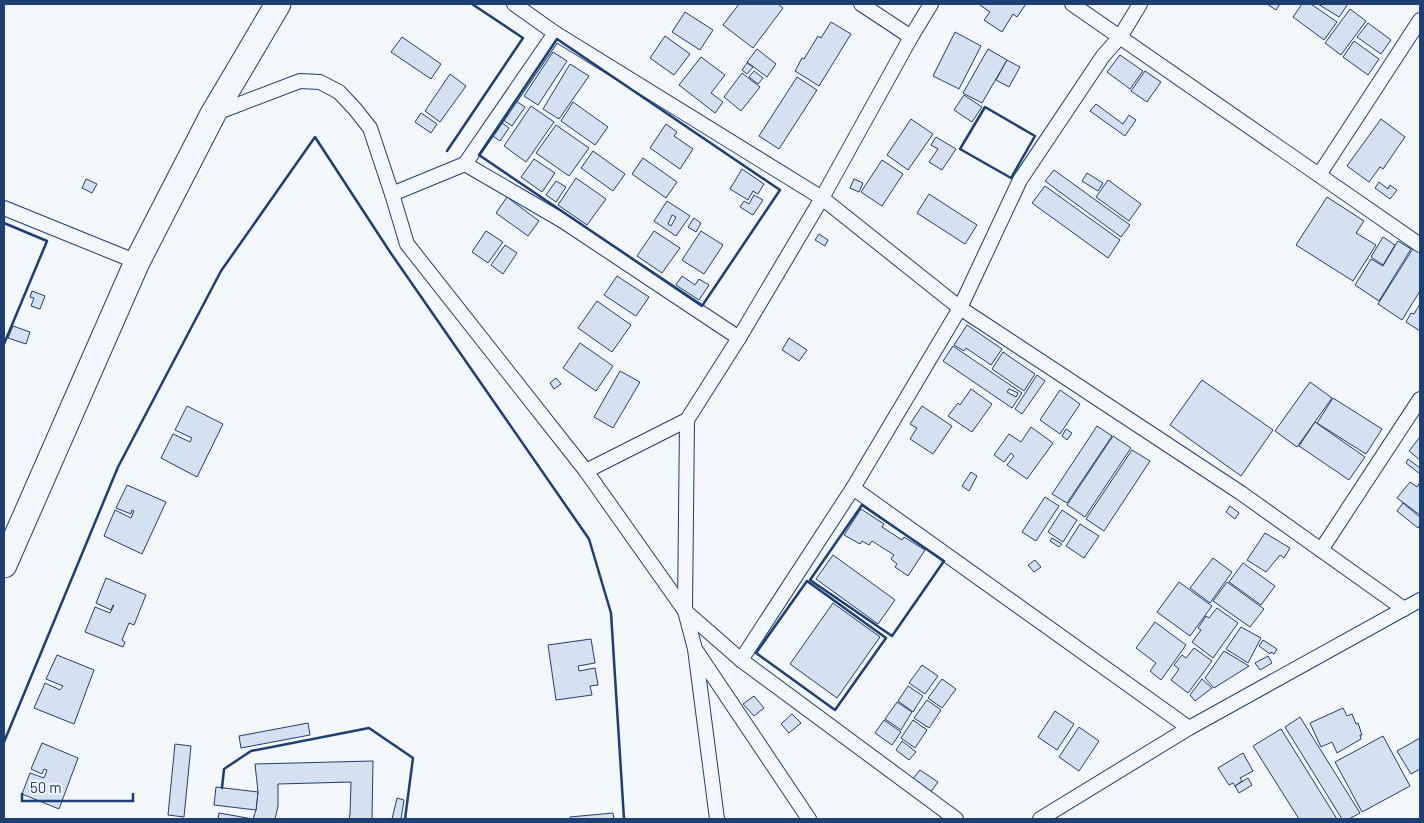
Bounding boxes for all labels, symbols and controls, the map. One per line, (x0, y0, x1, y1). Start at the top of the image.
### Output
scale bar (22, 770, 134, 802)
text: 50 m (30, 778, 62, 796)

